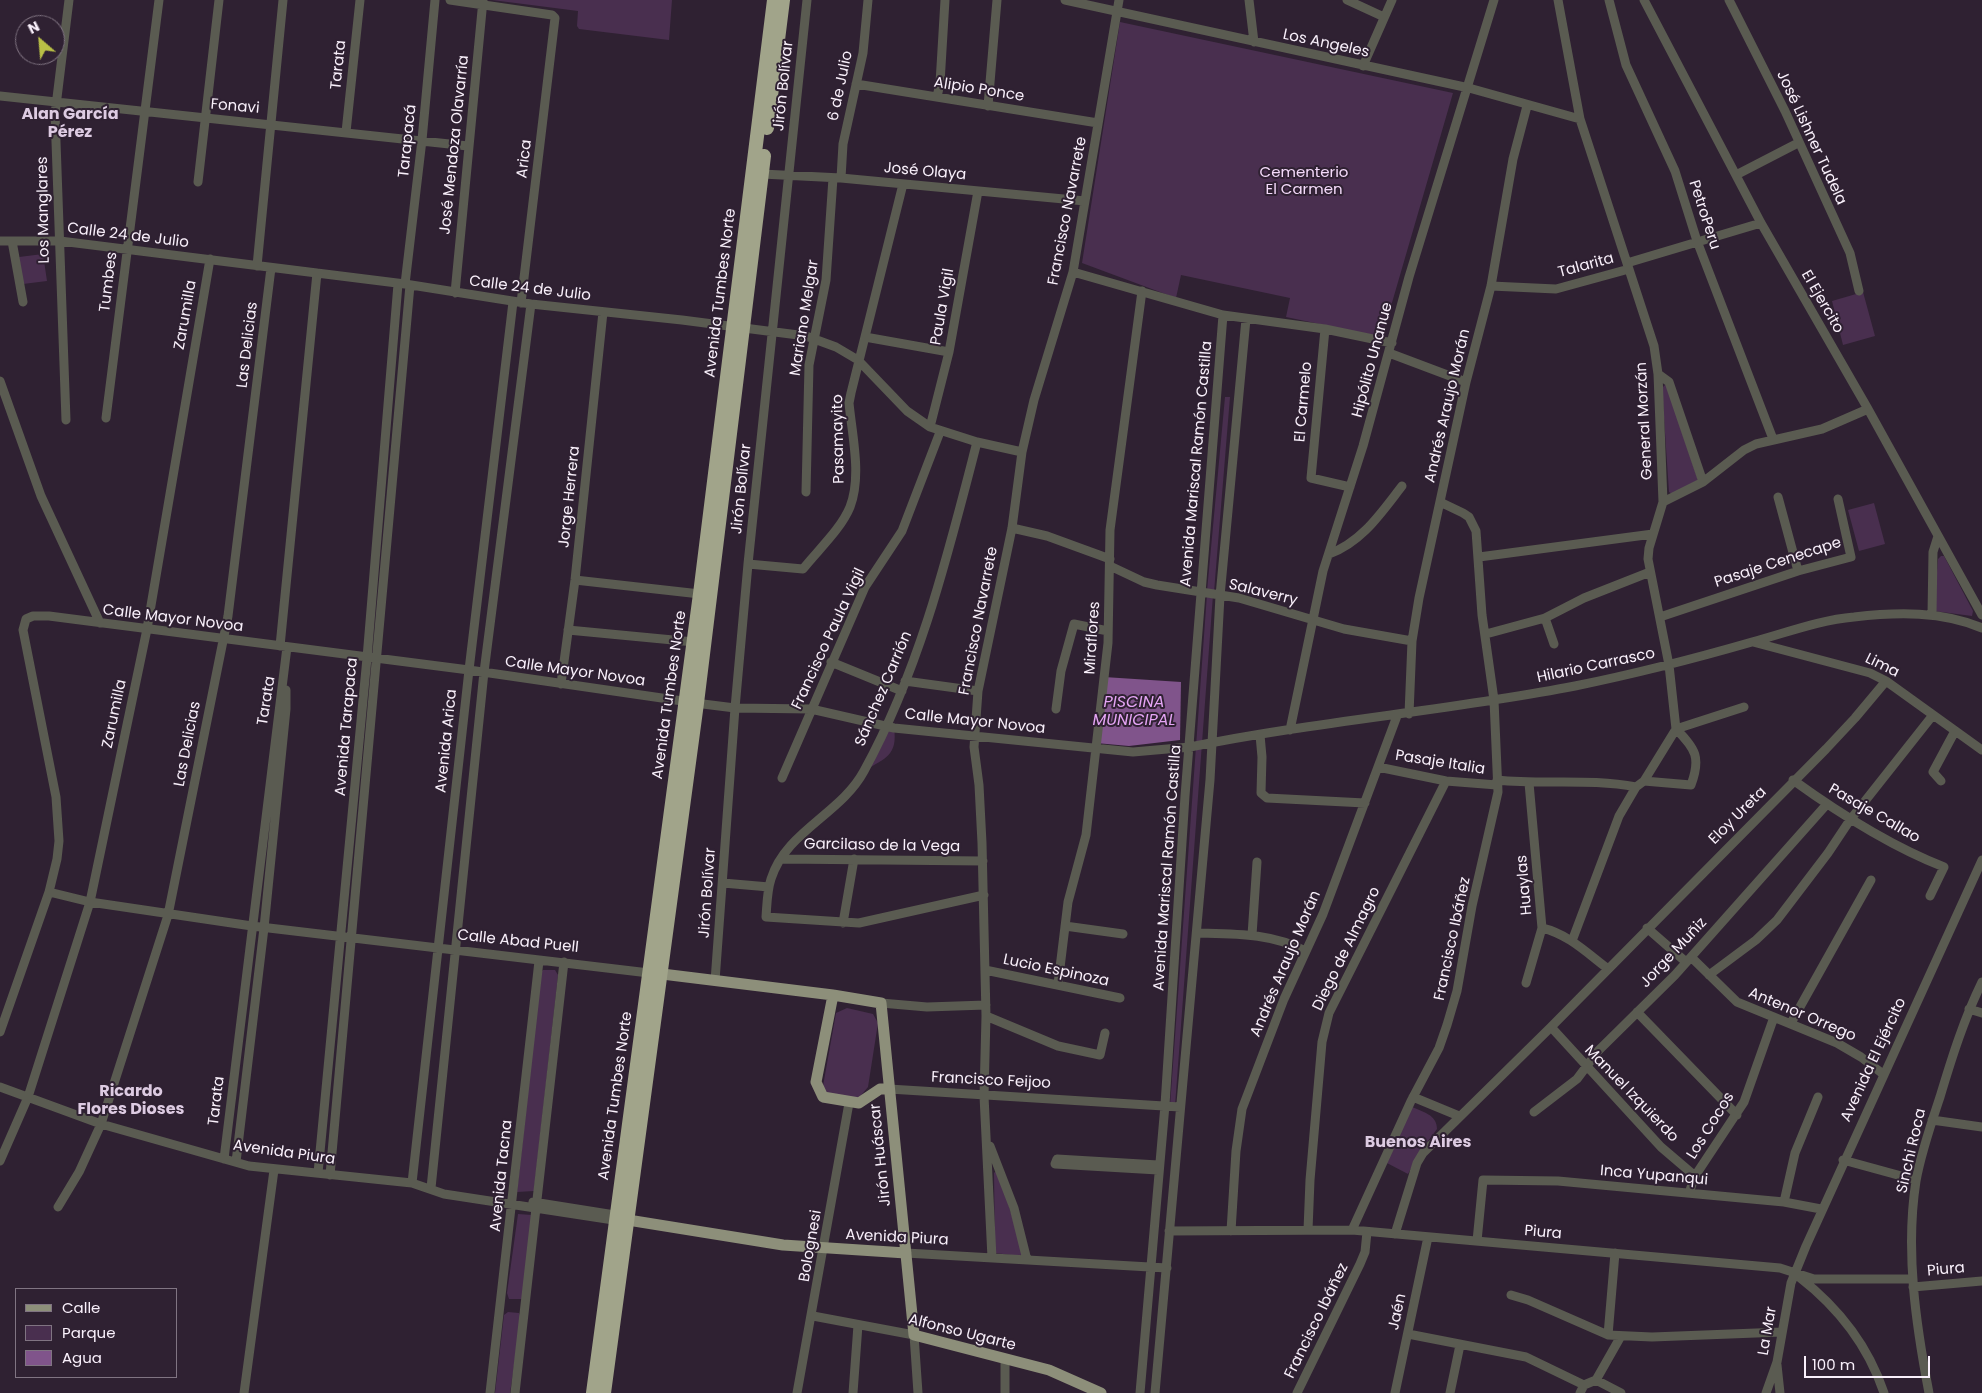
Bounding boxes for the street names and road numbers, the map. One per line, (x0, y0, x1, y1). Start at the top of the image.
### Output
street label: Los Angeles (1281, 26, 1371, 62)
street label: Tarata (327, 39, 351, 91)
street label: Jirón Bolívar (770, 40, 798, 132)
street label: 6 de Julio (825, 49, 857, 123)
street label: José Mendoza Olavarría (437, 54, 473, 236)
street label: José Lishner Tudela (1772, 68, 1850, 208)
street label: Alipio Ponce (933, 74, 1025, 106)
street label: Fonavi (210, 96, 260, 118)
street label: Tarapacá (395, 104, 421, 178)
street label: Francisco Navarrete (1045, 135, 1091, 287)
street label: Arica (514, 139, 536, 179)
street label: Los Manglares (34, 156, 54, 264)
street label: José Olaya (883, 159, 967, 185)
street label: PetroPeru (1684, 178, 1724, 252)
street label: Avenida Tumbes Norte (702, 207, 740, 379)
street label: Calle 24 de Julio (66, 220, 190, 252)
street label: Talarita (1556, 250, 1616, 282)
street label: Tumbes (96, 251, 122, 313)
street label: Mariano Melgar (787, 259, 823, 377)
street label: Paula Vigil (927, 267, 959, 347)
street label: El Ejercito (1797, 267, 1847, 337)
street label: Calle 24 de Julio (468, 273, 592, 305)
street label: Zarumilla (171, 279, 201, 351)
street label: Hipólito Unanue (1349, 300, 1397, 420)
street label: Las Delicias (234, 301, 262, 389)
street label: Andrés Araujo Morán (1422, 327, 1474, 485)
street label: Avenida Mariscal Ramón Castilla (1177, 340, 1217, 588)
street label: El Carmelo (1292, 361, 1316, 443)
street label: General Morzán (1633, 362, 1657, 480)
street label: Pasamayito (829, 394, 849, 484)
street label: Jirón Bolívar (728, 443, 756, 535)
street label: Jorge Herrera (556, 445, 584, 549)
street label: Pasaje Cenecape (1712, 534, 1844, 592)
street label: Francisco Navarrete (956, 545, 1002, 697)
street label: Francisco Paula Vigil (788, 565, 870, 713)
street label: Salaverry (1227, 576, 1299, 610)
street label: Calle Mayor Novoa (102, 601, 244, 637)
street label: Miraflores (1081, 601, 1105, 675)
street label: Avenida Tumbes Norte (649, 609, 691, 781)
street label: Sánchez Carrión (852, 629, 916, 749)
street label: Hilario Carrasco (1535, 645, 1657, 687)
street label: Lima (1862, 650, 1902, 682)
street label: Calle Mayor Novoa (504, 653, 646, 691)
street label: Avenida Tarapaca (332, 657, 362, 797)
street label: Tarata (254, 675, 280, 727)
street label: Zarumilla (99, 678, 131, 750)
street label: Avenida Arica (433, 688, 461, 794)
street label: Las Delicias (171, 700, 205, 788)
street label: Calle Mayor Novoa (904, 706, 1046, 738)
street label: Avenida Mariscal Ramón Castilla (1150, 744, 1186, 992)
street label: Pasaje Italia (1394, 747, 1486, 779)
street label: Pasaje Callao (1825, 781, 1923, 847)
street label: Eloy Ureta (1705, 783, 1771, 849)
street label: Garcilaso de la Vega (804, 836, 960, 856)
street label: Jirón Bolívar (696, 847, 720, 939)
street label: Huaylas (1513, 854, 1537, 916)
street label: Francisco Ibáñez (1431, 876, 1475, 1002)
street label: Diego de Almagro (1309, 884, 1385, 1014)
street label: Andrés Araujo Morán (1247, 888, 1325, 1040)
street label: Jorge Muñiz (1637, 914, 1711, 992)
street label: Calle Abad Puell (456, 927, 580, 957)
street label: Lucio Espinoza (1001, 951, 1111, 991)
street label: Antenor Orrego (1745, 984, 1859, 1046)
street label: Avenida El Ejército (1837, 995, 1911, 1125)
street label: Avenida Tumbes Norte (595, 1010, 637, 1182)
street label: Manuel Izquierdo (1580, 1042, 1682, 1146)
street label: Francisco Feijoo (931, 1069, 1051, 1093)
street label: Tarata (205, 1075, 229, 1127)
street label: Los Cocos (1683, 1089, 1739, 1163)
street label: Jirón Huáscar (867, 1103, 895, 1207)
street label: Sinchi Roca (1894, 1107, 1930, 1195)
street label: Avenida Tacna (487, 1119, 517, 1233)
street label: Avenida Piura (232, 1137, 336, 1169)
street label: Inca Yupanqui (1599, 1162, 1709, 1190)
street label: Bolognesi (796, 1209, 826, 1283)
street label: Piura (1523, 1222, 1563, 1244)
street label: Avenida Piura (845, 1226, 949, 1250)
street label: Piura (1926, 1259, 1966, 1281)
street label: Francisco Ibáñez (1281, 1260, 1353, 1382)
street label: Jaén (1385, 1292, 1411, 1332)
street label: La Mar (1755, 1305, 1781, 1357)
street label: Alfonso Ugarte (906, 1311, 1018, 1355)

